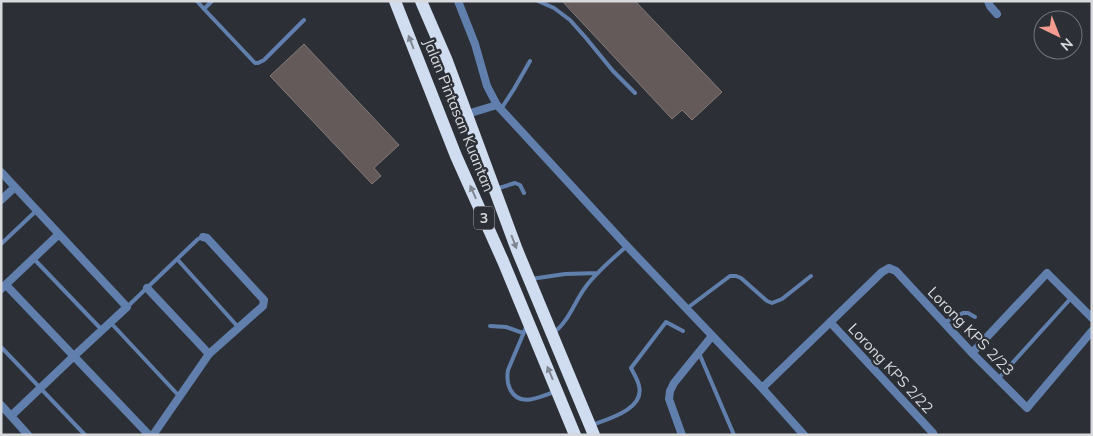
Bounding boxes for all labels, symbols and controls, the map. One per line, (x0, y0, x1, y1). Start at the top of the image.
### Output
north arrow (1033, 10, 1083, 60)
one-way arrow (407, 34, 414, 49)
text: N (1057, 34, 1077, 55)
street label: Jalan Pintasan Kuantan (420, 36, 498, 194)
one-way arrow (468, 185, 476, 199)
road number: 3 (474, 207, 494, 230)
one-way arrow (511, 235, 518, 250)
street label: Lorong KPS 2/23 (924, 283, 1018, 379)
street label: Lorong KPS 2/22 (844, 319, 938, 417)
one-way arrow (546, 366, 554, 380)

